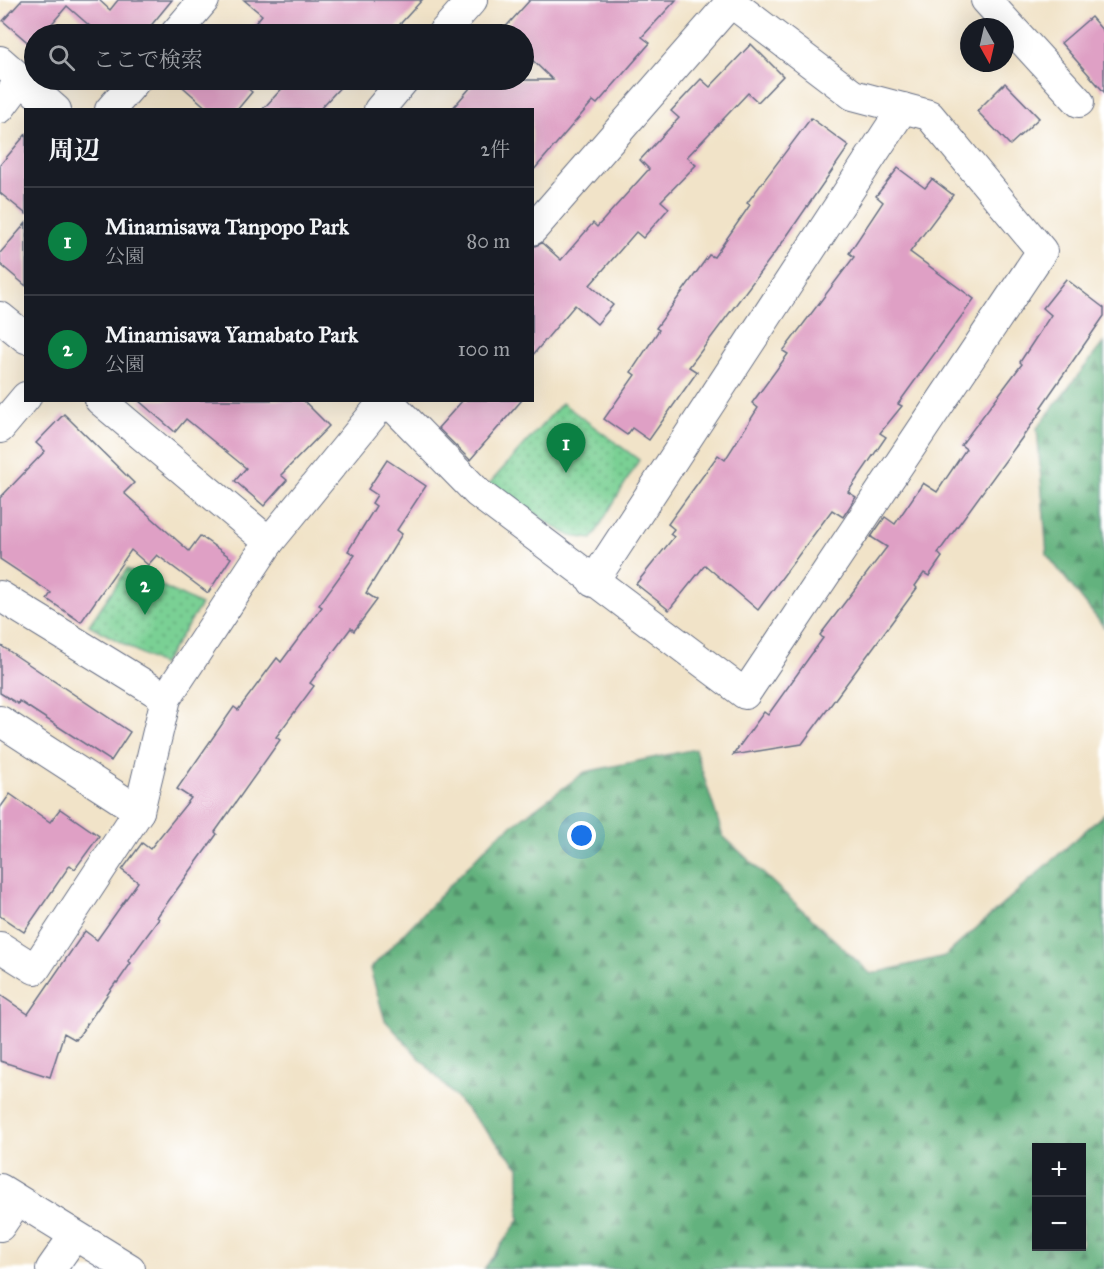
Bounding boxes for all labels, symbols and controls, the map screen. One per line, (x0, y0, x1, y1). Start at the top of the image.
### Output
north arrow (960, 18, 1014, 72)
search box (24, 24, 534, 90)
icon: search (45, 41, 78, 74)
text: ここで検索 (93, 46, 203, 73)
text: 周辺 (48, 134, 100, 166)
text: 2件 (480, 137, 510, 161)
text: Minamisawa Tanpopo Park (105, 213, 349, 240)
text: 1 (64, 229, 71, 253)
text: 80 m (467, 229, 510, 253)
text: 公園 (105, 244, 145, 268)
text: Minamisawa Yamabato Park (105, 321, 358, 348)
text: 2 (63, 337, 72, 361)
text: 100 m (458, 337, 510, 361)
text: 公園 (105, 352, 145, 376)
pin: 1 (546, 424, 586, 473)
pin: 2 (126, 566, 164, 615)
your location (567, 821, 596, 850)
map controls (1032, 1143, 1086, 1251)
button: + (1032, 1143, 1086, 1197)
button: − (1032, 1197, 1086, 1251)

